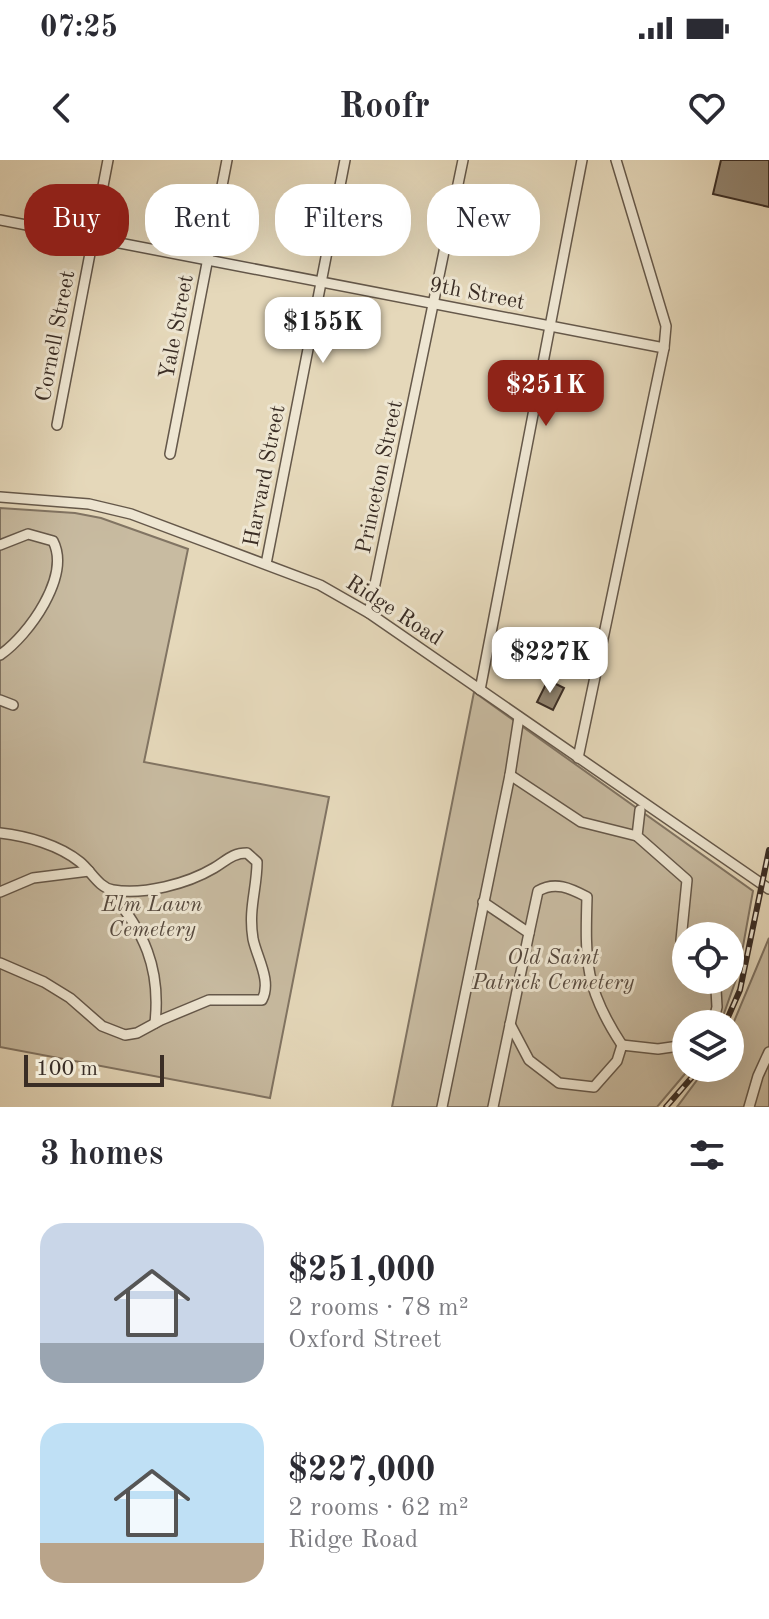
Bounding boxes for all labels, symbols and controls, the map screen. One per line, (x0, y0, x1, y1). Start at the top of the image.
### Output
text: 07:25 (40, 13, 118, 43)
icon: back (40, 86, 84, 130)
icon: heart (685, 86, 729, 130)
text: Roofr (339, 90, 430, 126)
chip: Buy (24, 184, 129, 256)
chip: Rent (145, 184, 259, 256)
chip: Filters (275, 184, 411, 256)
chip: New (427, 184, 540, 256)
street label: Cornell Street (33, 269, 79, 403)
street label: Yale Street (156, 273, 198, 381)
street label: 9th Street (427, 274, 527, 314)
pin: $155K (267, 297, 379, 365)
text: $155K (283, 310, 363, 336)
pin: $251K (490, 360, 602, 428)
text: $251K (506, 373, 586, 399)
street label: Princeton Street (353, 398, 407, 556)
street label: Harvard Street (240, 403, 290, 549)
street label: Ridge Road (342, 572, 446, 650)
pin: $227K (494, 627, 606, 695)
text: $227K (510, 640, 590, 666)
park label: Elm Lawn Cemetery (101, 894, 203, 941)
map controls (672, 922, 744, 1082)
button: locate (672, 922, 744, 994)
park label: Old Saint Patrick Cemetery (471, 947, 635, 994)
button: layers (672, 1010, 744, 1082)
scale bar (24, 1051, 164, 1087)
text: 100 m (36, 1058, 98, 1080)
icon: filters (685, 1133, 729, 1177)
text: 3 homes (40, 1138, 163, 1172)
text: $251,000 (288, 1254, 436, 1288)
icon: home (104, 1255, 200, 1351)
text: 2 rooms · 78 m² (288, 1295, 469, 1321)
text: Oxford Street (288, 1327, 442, 1353)
text: $227,000 (288, 1454, 436, 1488)
icon: home (104, 1455, 200, 1551)
text: 2 rooms · 62 m² (288, 1495, 469, 1521)
text: Ridge Road (288, 1527, 418, 1553)

